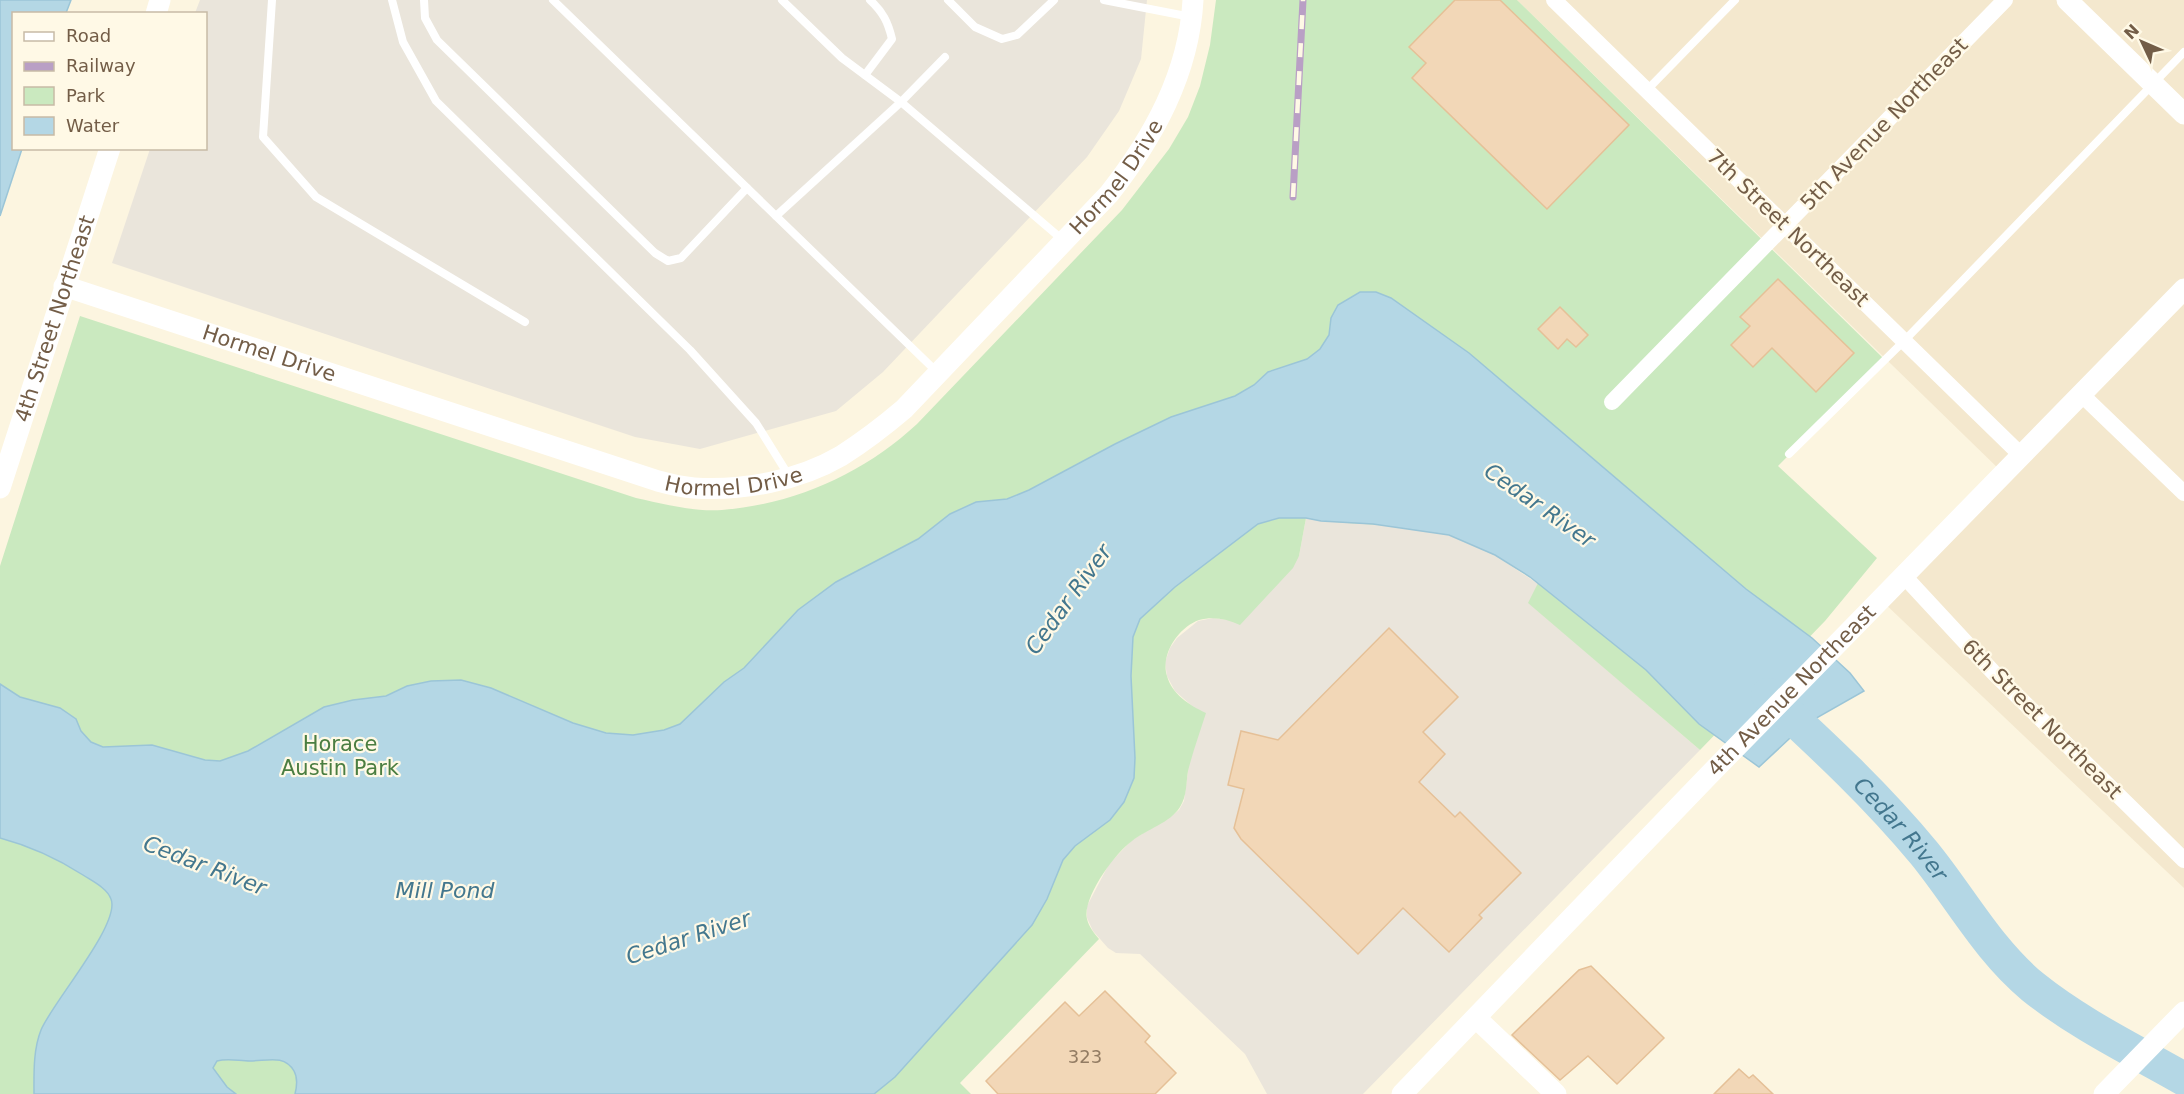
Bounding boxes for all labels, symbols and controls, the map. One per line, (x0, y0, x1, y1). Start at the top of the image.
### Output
legend (12, 12, 207, 150)
north arrow (2112, 12, 2172, 72)
text: N (2120, 21, 2143, 43)
text: Road (66, 25, 111, 46)
street label: 5th Avenue Northeast (1795, 33, 1973, 215)
text: Railway (66, 55, 136, 76)
text: Park (66, 85, 105, 106)
text: Water (66, 115, 120, 136)
street label: Hormel Drive (1065, 116, 1168, 240)
street label: 7th Street Northeast (1702, 144, 1874, 312)
street label: 4th Street Northeast (10, 212, 99, 425)
street label: Hormel Drive (200, 320, 339, 386)
water label: Cedar River (1480, 458, 1601, 554)
street label: Hormel Drive (662, 462, 806, 501)
water label: Cedar River (1020, 538, 1118, 659)
street label: 4th Avenue Northeast (1703, 600, 1881, 781)
street label: 6th Street Northeast (1957, 634, 2127, 804)
park label: Horace Austin Park (281, 732, 400, 780)
water label: Cedar River (1849, 772, 1954, 887)
water label: Cedar River (140, 831, 272, 901)
water label: Mill Pond (396, 878, 496, 903)
water label: Cedar River (623, 905, 755, 969)
house number: 323 (1068, 1046, 1102, 1067)

